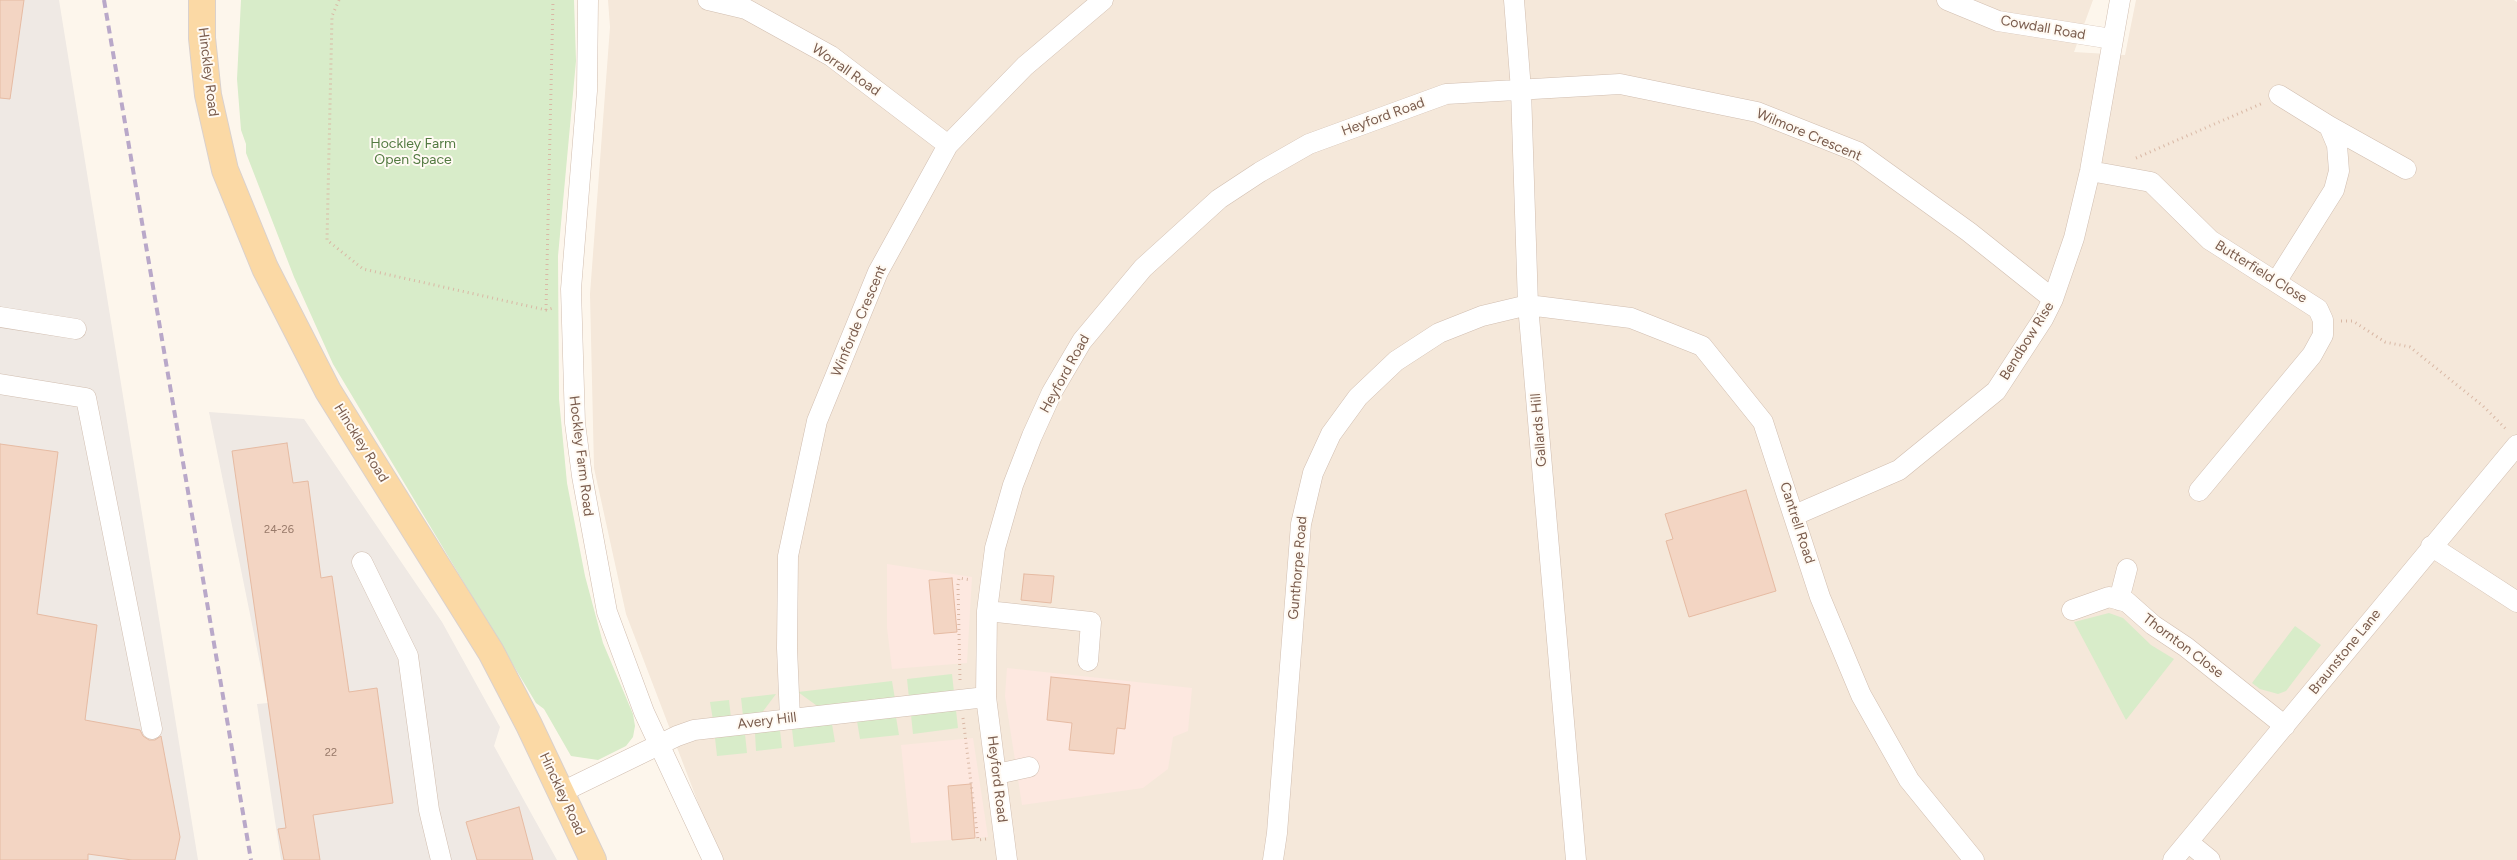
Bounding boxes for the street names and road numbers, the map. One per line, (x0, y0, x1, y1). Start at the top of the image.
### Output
street label: Cowdall Road (1999, 12, 2087, 44)
street label: Hinckley Road (194, 27, 222, 117)
street label: Worrall Road (809, 40, 883, 100)
street label: Heyford Road (1339, 94, 1427, 140)
street label: Wilmore Crescent (1754, 105, 1864, 165)
street label: Butterfield Close (2212, 237, 2310, 307)
street label: Winforde Crescent (828, 263, 890, 379)
street label: Bendbow Rise (1996, 299, 2058, 383)
street label: Heyford Road (1037, 332, 1093, 416)
street label: Gallards Hill (1527, 392, 1551, 468)
street label: Hockley Farm Road (565, 395, 597, 517)
street label: Hinckley Road (330, 401, 392, 485)
street label: Cantrell Road (1776, 480, 1818, 566)
street label: Gunthorpe Road (1285, 516, 1311, 620)
street label: Braunstone Lane (2306, 606, 2384, 698)
street label: Thornton Close (2139, 610, 2227, 682)
street label: Avery Hill (736, 709, 798, 733)
street label: Heyford Road (983, 735, 1011, 823)
street label: Hinckley Road (535, 750, 589, 838)

